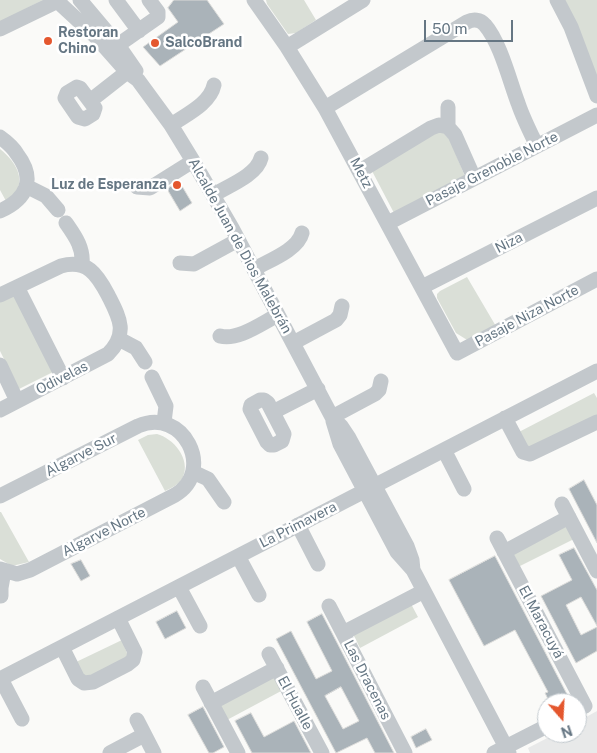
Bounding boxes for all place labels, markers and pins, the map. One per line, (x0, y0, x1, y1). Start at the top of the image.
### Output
place label: Restoran Chino (58, 25, 118, 58)
marker: Restoran Chino (42, 35, 54, 47)
place label: SalcoBrand (165, 35, 242, 51)
marker: SalcoBrand (149, 37, 161, 49)
place label: Luz de Esperanza (51, 177, 167, 193)
marker: Luz de Esperanza (171, 179, 183, 191)

